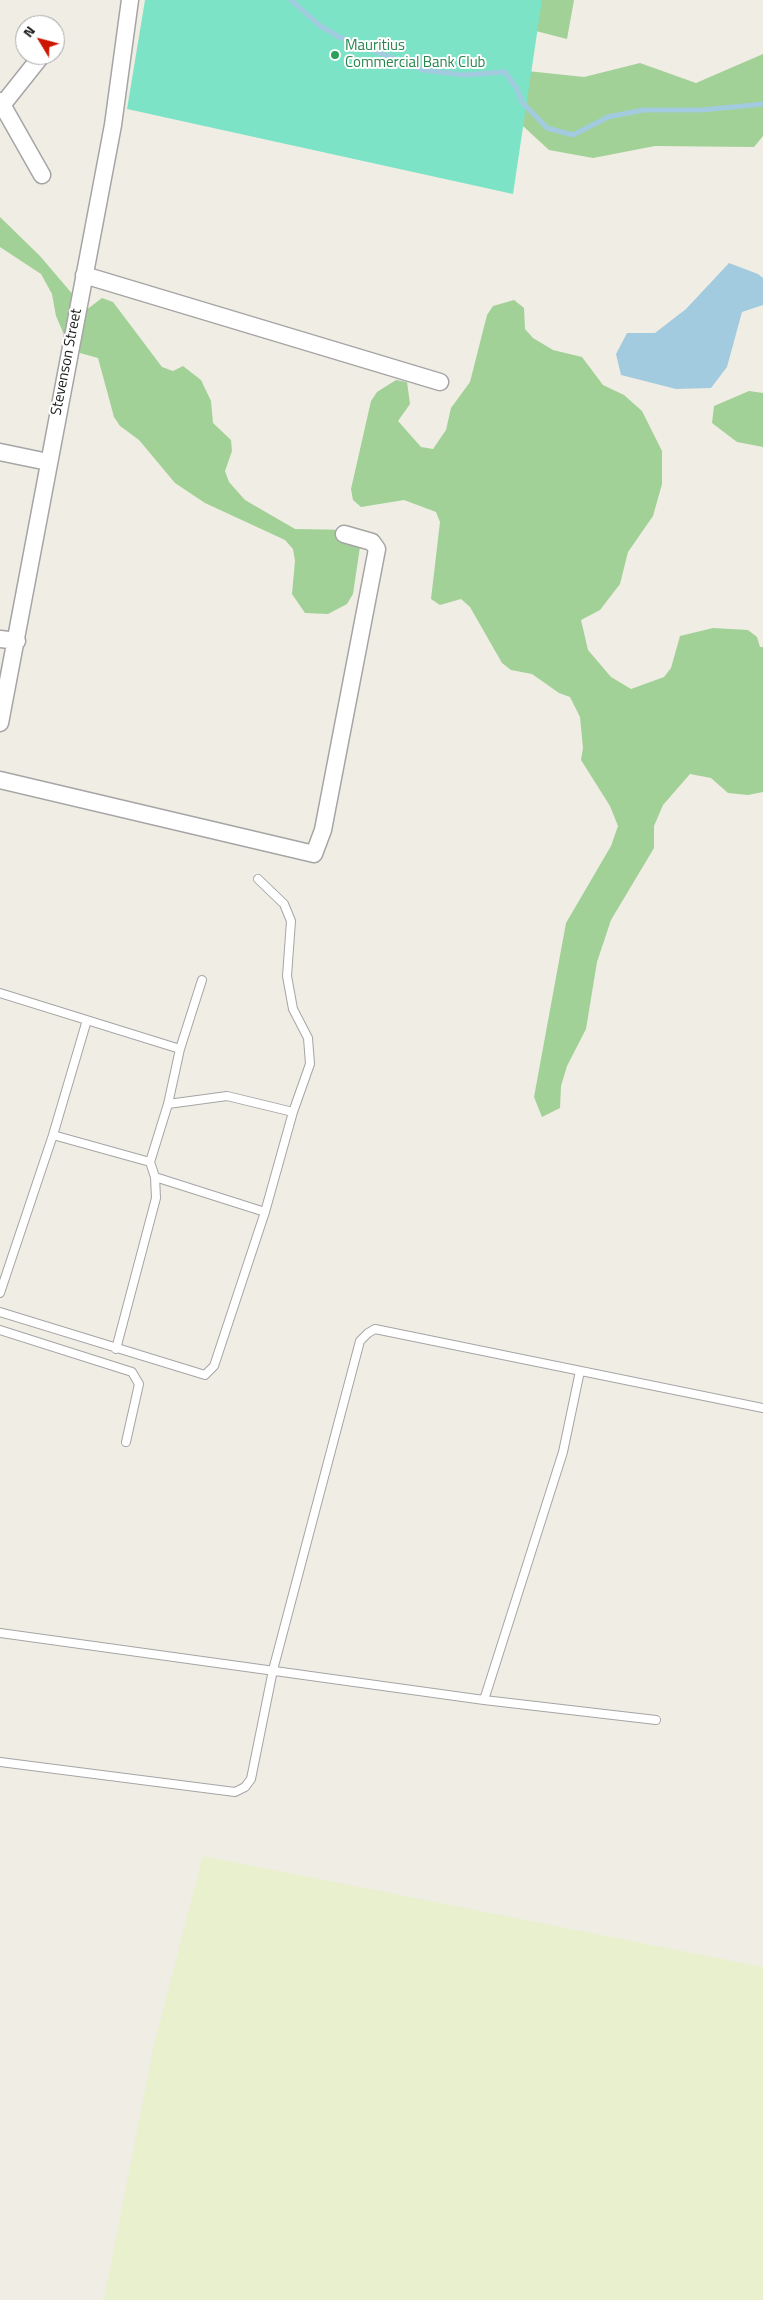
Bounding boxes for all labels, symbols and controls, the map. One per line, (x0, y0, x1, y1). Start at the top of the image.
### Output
north arrow (15, 15, 65, 65)
text: N (17, 21, 40, 41)
place label: Mauritius Commercial Bank Club (345, 37, 486, 72)
marker: Mauritius Commercial Bank Club (329, 49, 341, 61)
street label: Stevenson Street (48, 307, 86, 417)

